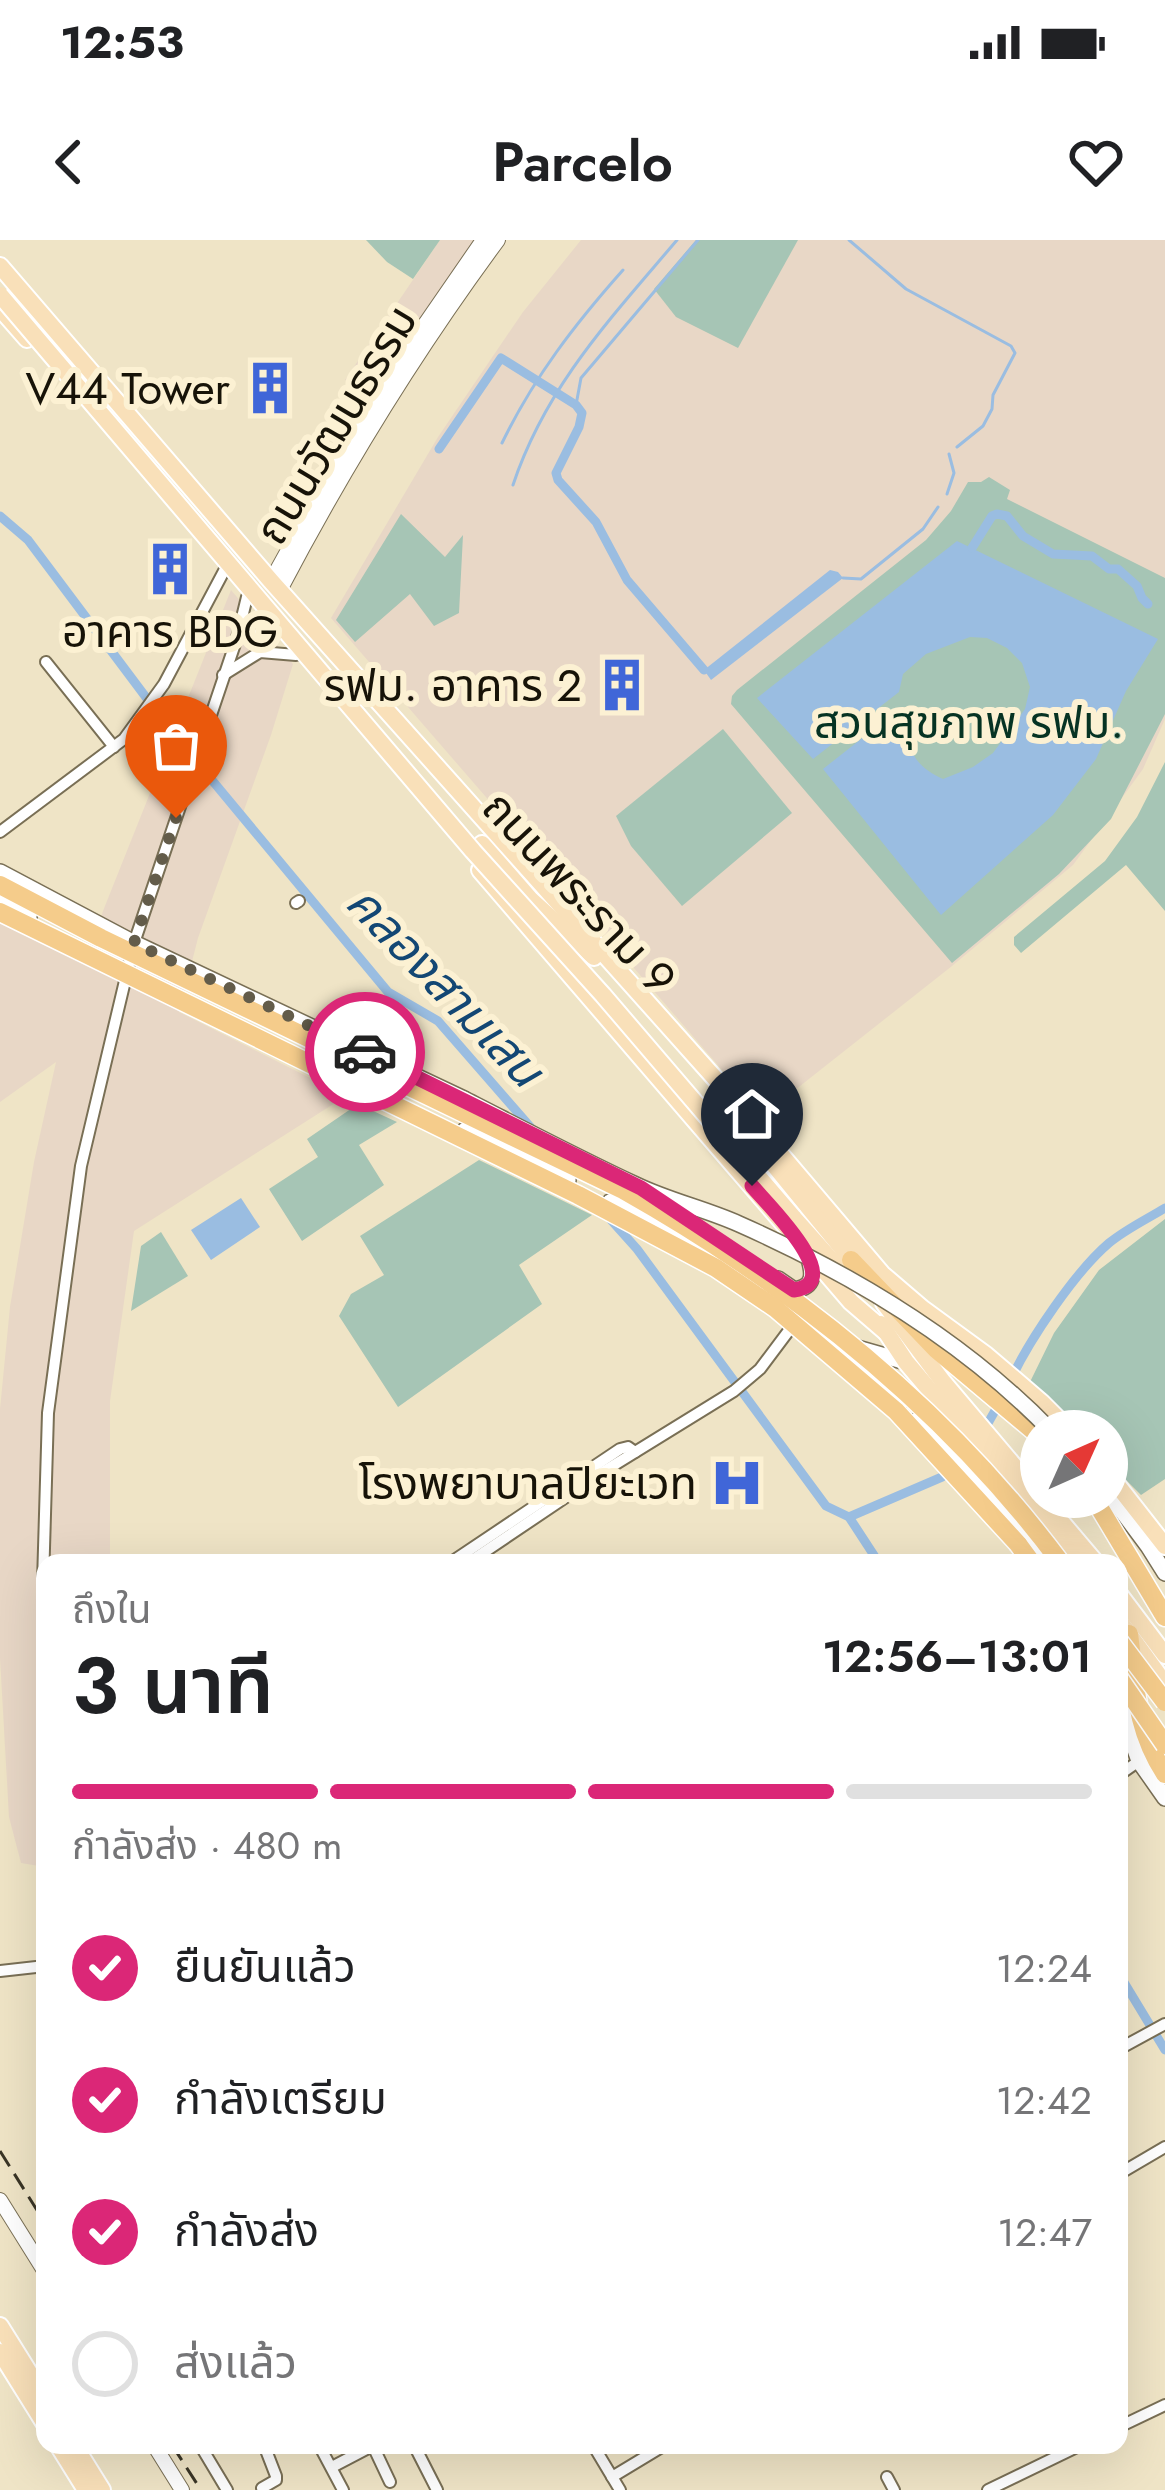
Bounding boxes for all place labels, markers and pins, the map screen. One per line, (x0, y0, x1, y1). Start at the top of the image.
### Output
place label: V44 Tower (25, 356, 231, 421)
building icon: V44 Tower (241, 359, 299, 417)
building icon: อาคาร BDG (141, 540, 199, 598)
place label: อาคาร BDG (62, 599, 278, 664)
place label: รฟม. อาคาร 2 (324, 653, 582, 718)
building icon: รฟม. อาคาร 2 (593, 656, 651, 714)
pin (125, 695, 227, 818)
pin (701, 1063, 803, 1186)
place label: โรงพยาบาลปิยะเวท (359, 1451, 697, 1516)
hospital icon: โรงพยาบาลปิยะเวท (708, 1454, 766, 1512)

